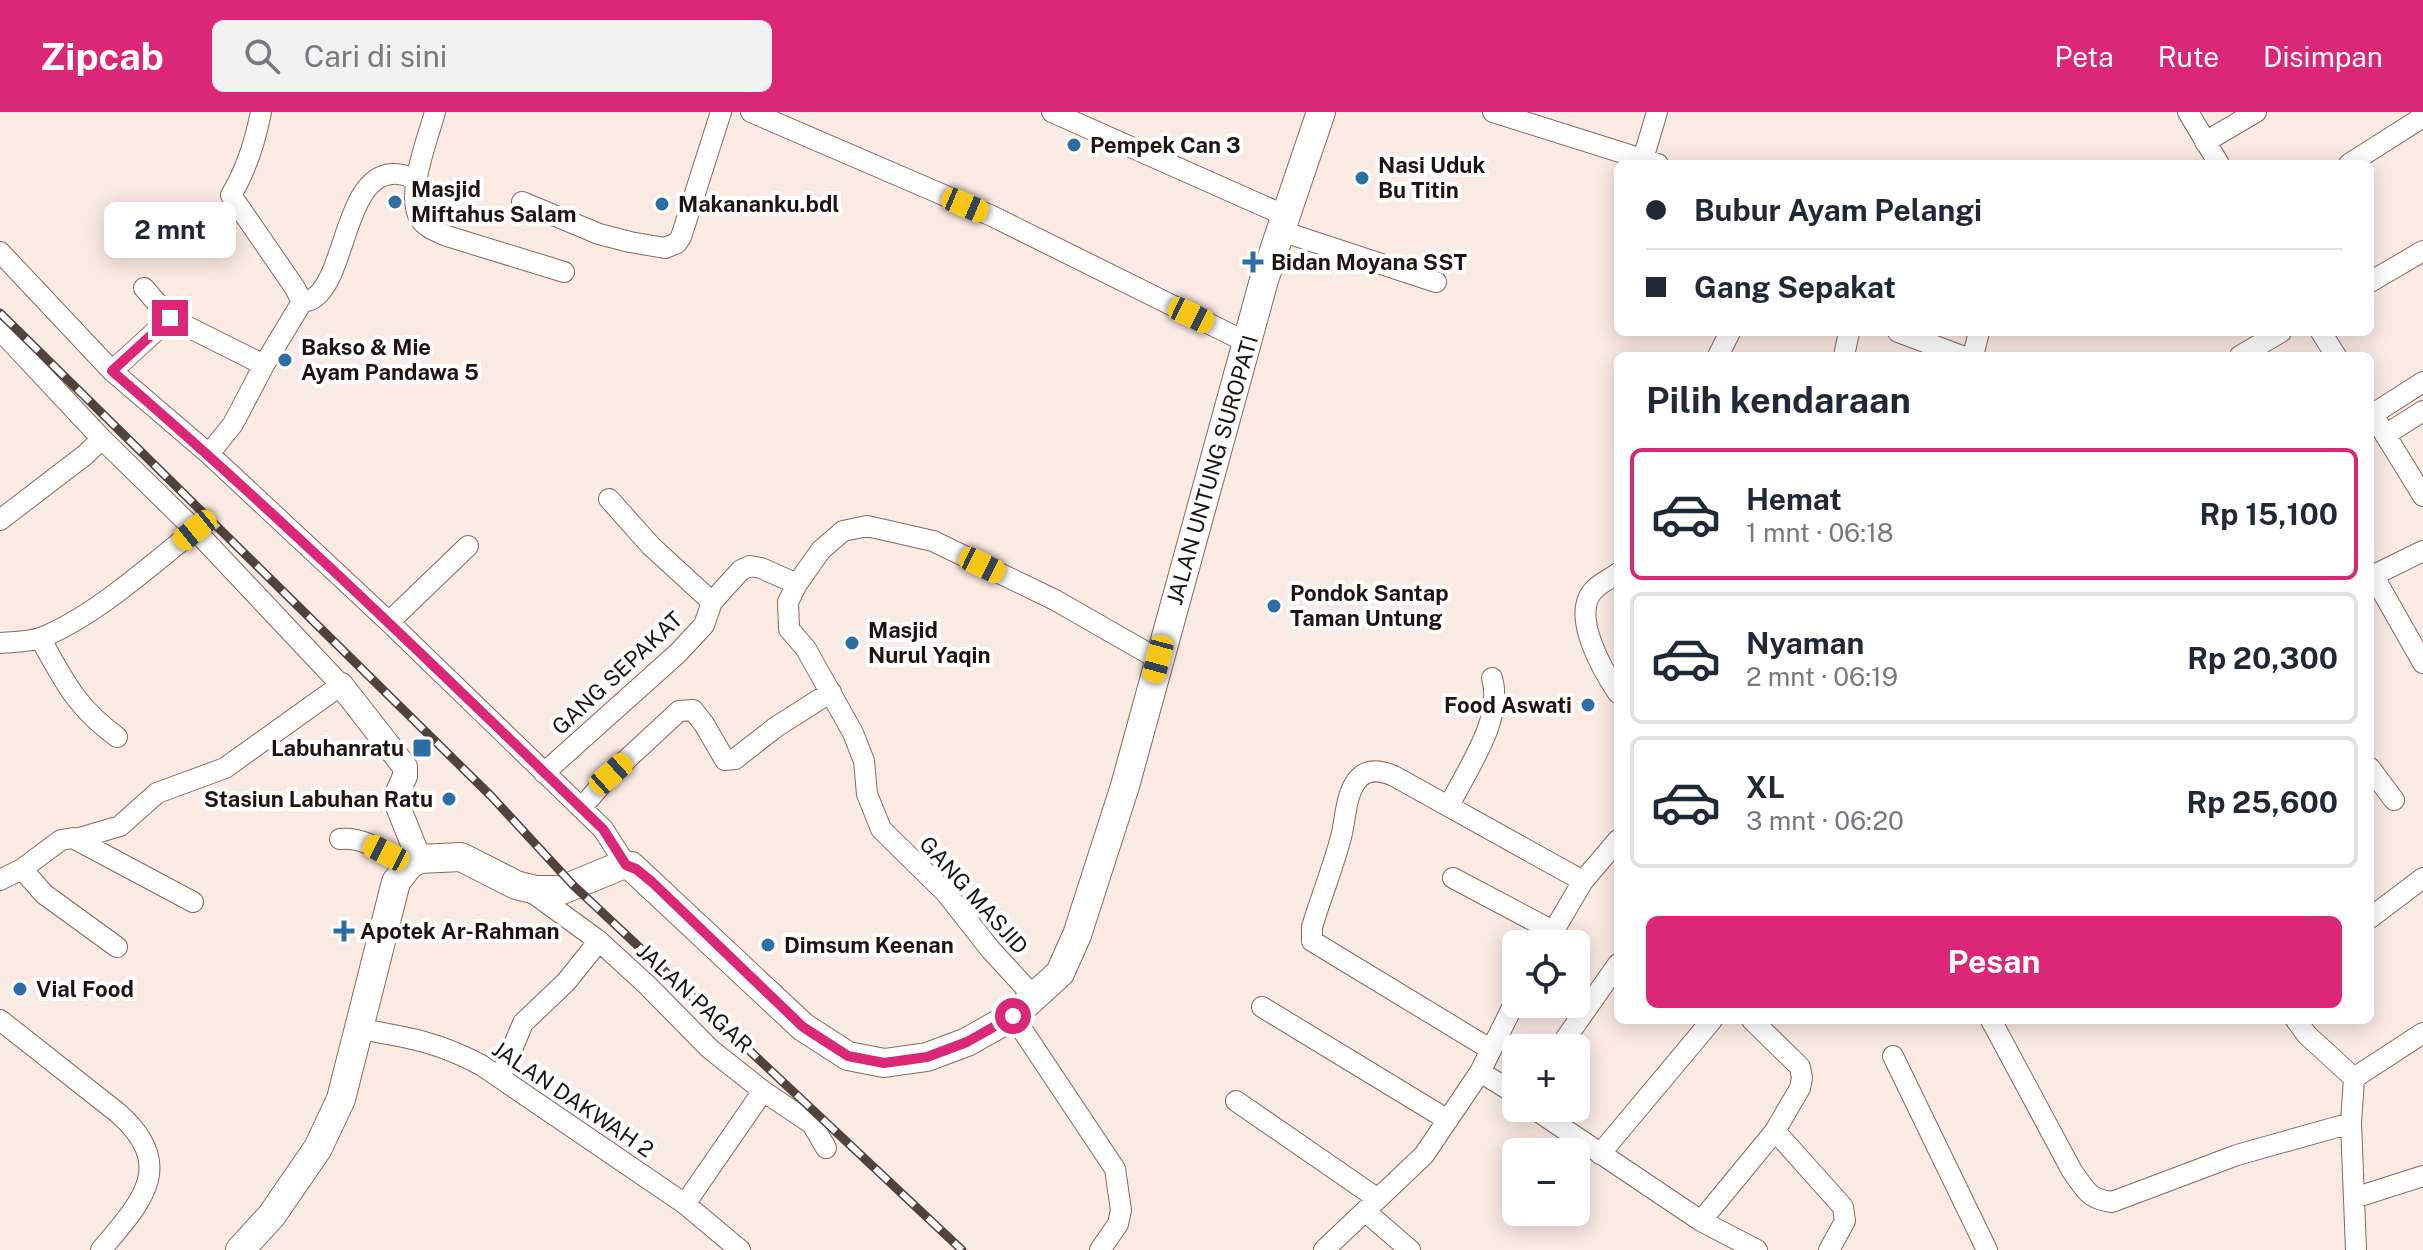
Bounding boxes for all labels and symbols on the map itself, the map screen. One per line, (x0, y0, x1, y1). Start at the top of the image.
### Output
place label: Pempek Can 3 (1090, 132, 1241, 158)
marker: Pempek Can 3 (1065, 136, 1083, 154)
place label: Nasi Uduk Bu Titin (1378, 152, 1485, 203)
marker: Nasi Uduk Bu Titin (1353, 169, 1371, 187)
place label: Masjid Miftahus Salam (411, 176, 576, 227)
car (938, 185, 992, 225)
place label: Makananku.bdl (678, 191, 840, 217)
marker: Masjid Miftahus Salam (386, 193, 404, 211)
marker: Makananku.bdl (653, 195, 671, 213)
callout: 2 mnt (104, 202, 236, 258)
place label: Bidan Moyana SST (1271, 249, 1467, 275)
marker: Bidan Moyana SST (1242, 251, 1264, 273)
car (1164, 294, 1218, 336)
route end (152, 300, 188, 336)
street label: JALAN UNTUNG SUROPATI (1161, 332, 1263, 608)
place label: Bakso & Mie Ayam Pandawa 5 (301, 334, 479, 385)
marker: Bakso & Mie Ayam Pandawa 5 (276, 351, 294, 369)
car (169, 506, 221, 554)
car (955, 544, 1009, 586)
place label: Pondok Santap Taman Untung (1290, 580, 1449, 631)
marker: Pondok Santap Taman Untung (1265, 597, 1283, 615)
street label: GANG SEPAKAT (546, 606, 688, 740)
place label: Masjid Nurul Yaqin (868, 617, 991, 668)
car (1140, 633, 1176, 685)
marker: Masjid Nurul Yaqin (843, 634, 861, 652)
place label: Food Aswati (1444, 692, 1572, 718)
marker: Food Aswati (1579, 696, 1597, 714)
place label: Labuhanratu (271, 735, 404, 761)
marker: Labuhanratu (411, 737, 433, 759)
car (585, 749, 637, 799)
place label: Stasiun Labuhan Ratu (204, 786, 433, 812)
marker: Stasiun Labuhan Ratu (440, 790, 458, 808)
car (359, 831, 413, 875)
street label: GANG MASJID (914, 831, 1034, 959)
place label: Apotek Ar-Rahman (360, 918, 560, 944)
marker: Apotek Ar-Rahman (335, 922, 353, 940)
place label: Dimsum Keenan (784, 932, 954, 958)
marker: Dimsum Keenan (759, 936, 777, 954)
street label: JALAN PAGAR (632, 938, 758, 1058)
place label: Vial Food (36, 976, 134, 1002)
marker: Vial Food (11, 980, 29, 998)
route start (995, 998, 1031, 1034)
street label: JALAN DAKWAH 2 (487, 1035, 659, 1163)

